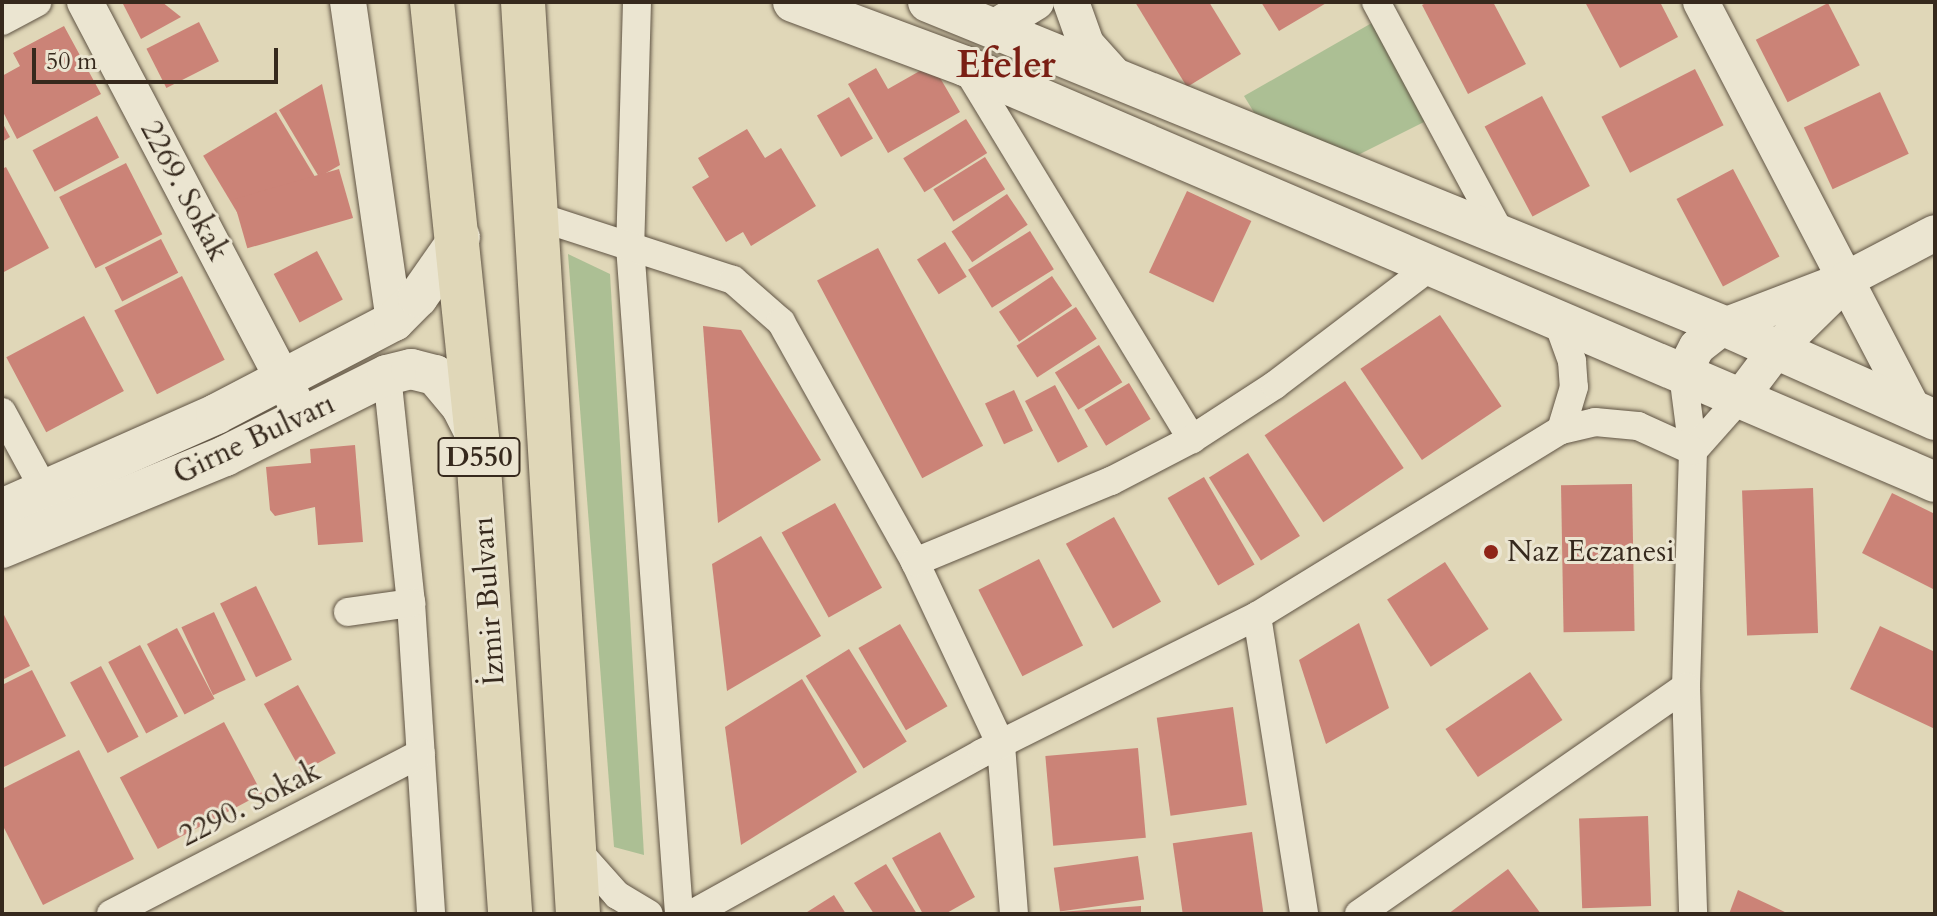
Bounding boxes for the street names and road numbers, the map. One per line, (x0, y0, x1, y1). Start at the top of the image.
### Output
street label: 2269. Sokak (132, 115, 236, 267)
street label: Girne Bulvarı (168, 386, 340, 492)
road number: D550 (437, 433, 521, 481)
street label: İzmir Bulvarı (465, 516, 513, 686)
street label: 2290. Sokak (173, 753, 327, 855)

